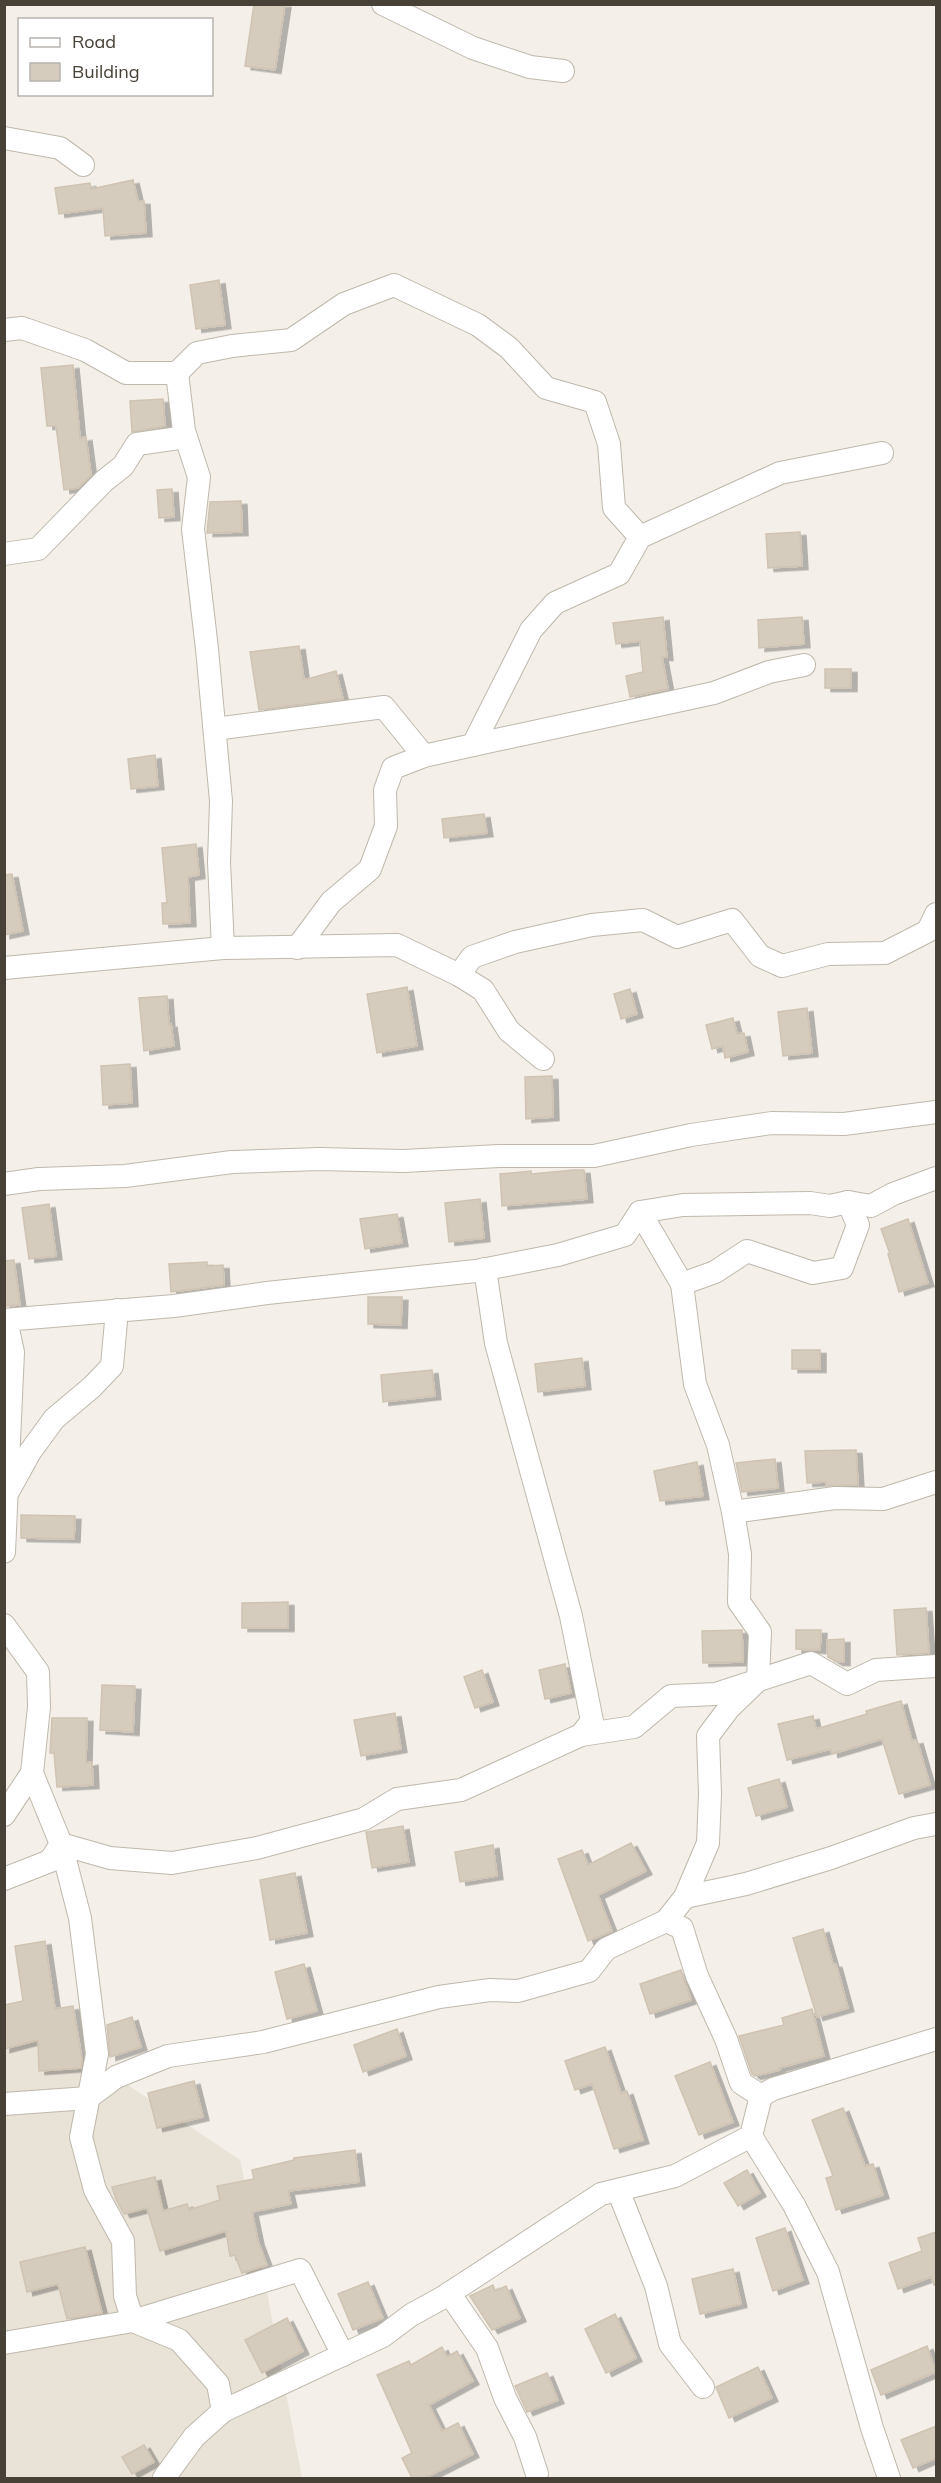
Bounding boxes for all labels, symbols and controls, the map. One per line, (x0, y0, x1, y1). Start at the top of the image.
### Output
legend (18, 18, 213, 96)
text: Road (72, 30, 116, 53)
text: Building (72, 60, 140, 83)

